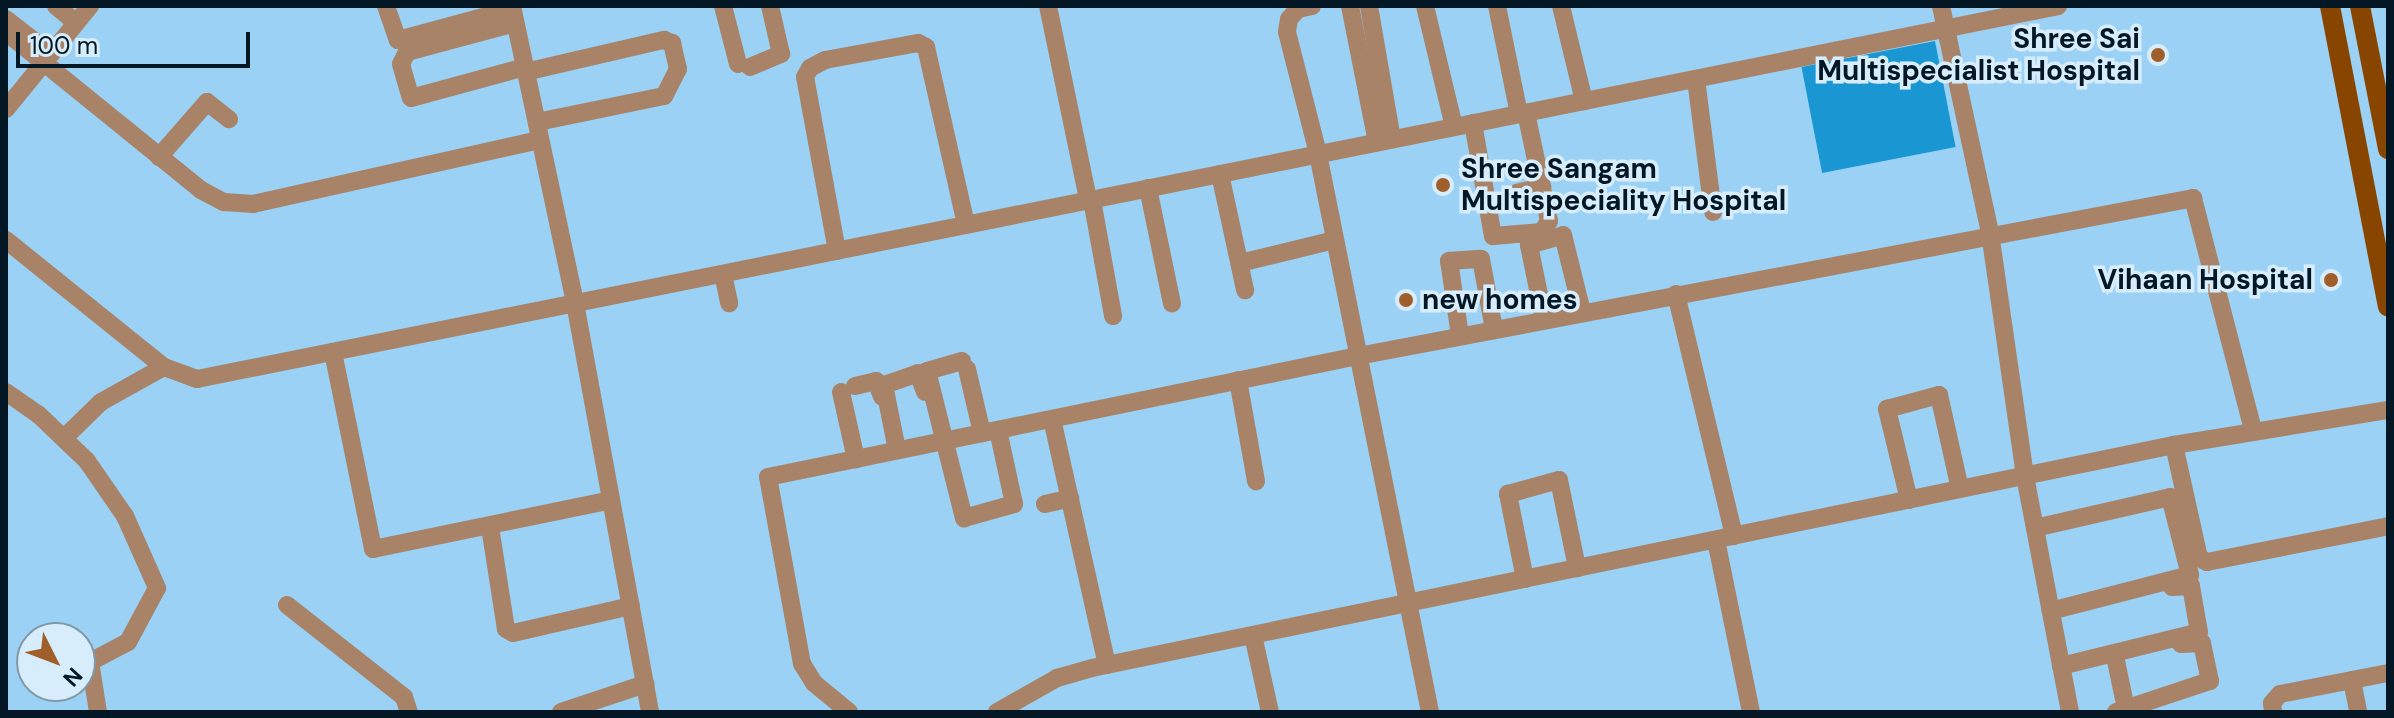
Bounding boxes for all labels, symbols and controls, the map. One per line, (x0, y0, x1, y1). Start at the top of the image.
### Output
scale bar (20, 16, 254, 66)
place label: Shree Sai Multispecialist Hospital (1817, 22, 2140, 88)
text: 100 m (30, 30, 98, 61)
marker: Shree Sai Multispecialist Hospital (2147, 44, 2169, 66)
place label: Shree Sangam Multispeciality Hospital (1461, 152, 1786, 218)
marker: Shree Sangam Multispeciality Hospital (1432, 174, 1454, 196)
place label: Vihaan Hospital (2098, 263, 2313, 297)
marker: Vihaan Hospital (2320, 269, 2342, 291)
place label: new homes (1422, 283, 1578, 317)
marker: new homes (1397, 291, 1415, 309)
north arrow (16, 622, 96, 702)
text: N (57, 661, 89, 693)

